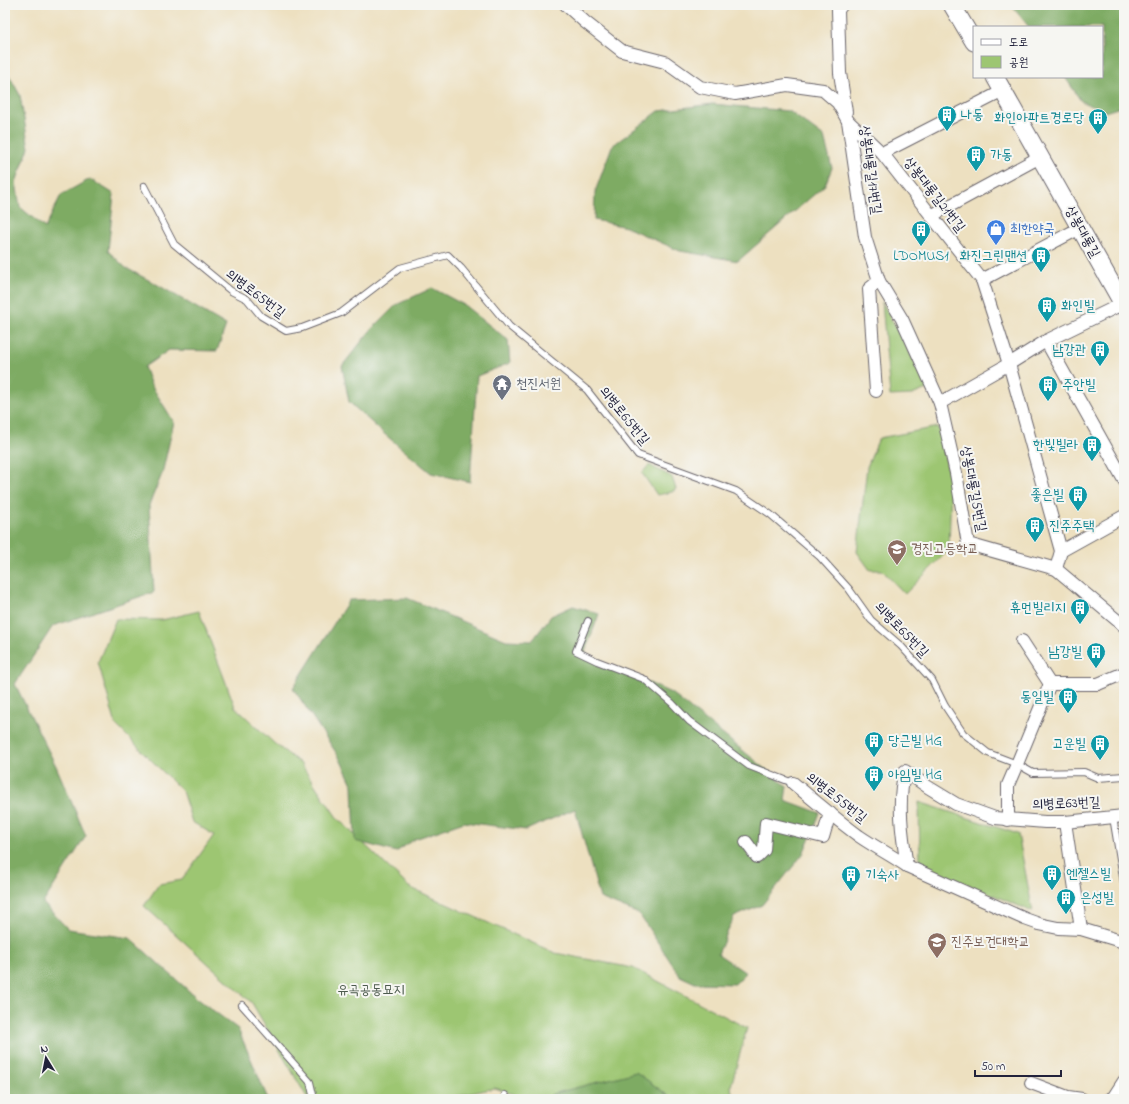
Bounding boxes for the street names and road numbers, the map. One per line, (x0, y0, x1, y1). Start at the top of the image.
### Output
street label: 상봉대룡길17번길 (853, 124, 887, 216)
street label: 상봉대룡길21번길 (898, 153, 971, 238)
street label: 상봉대룡길 (1059, 202, 1105, 262)
street label: 의병로65번길 (221, 264, 290, 324)
street label: 의병로65번길 (594, 382, 655, 451)
street label: 상봉대룡길5번길 (954, 444, 992, 534)
street label: 의병로65번길 (869, 597, 934, 663)
street label: 의병로55번길 (801, 767, 872, 829)
street label: 의병로63번길 (1032, 792, 1101, 816)

